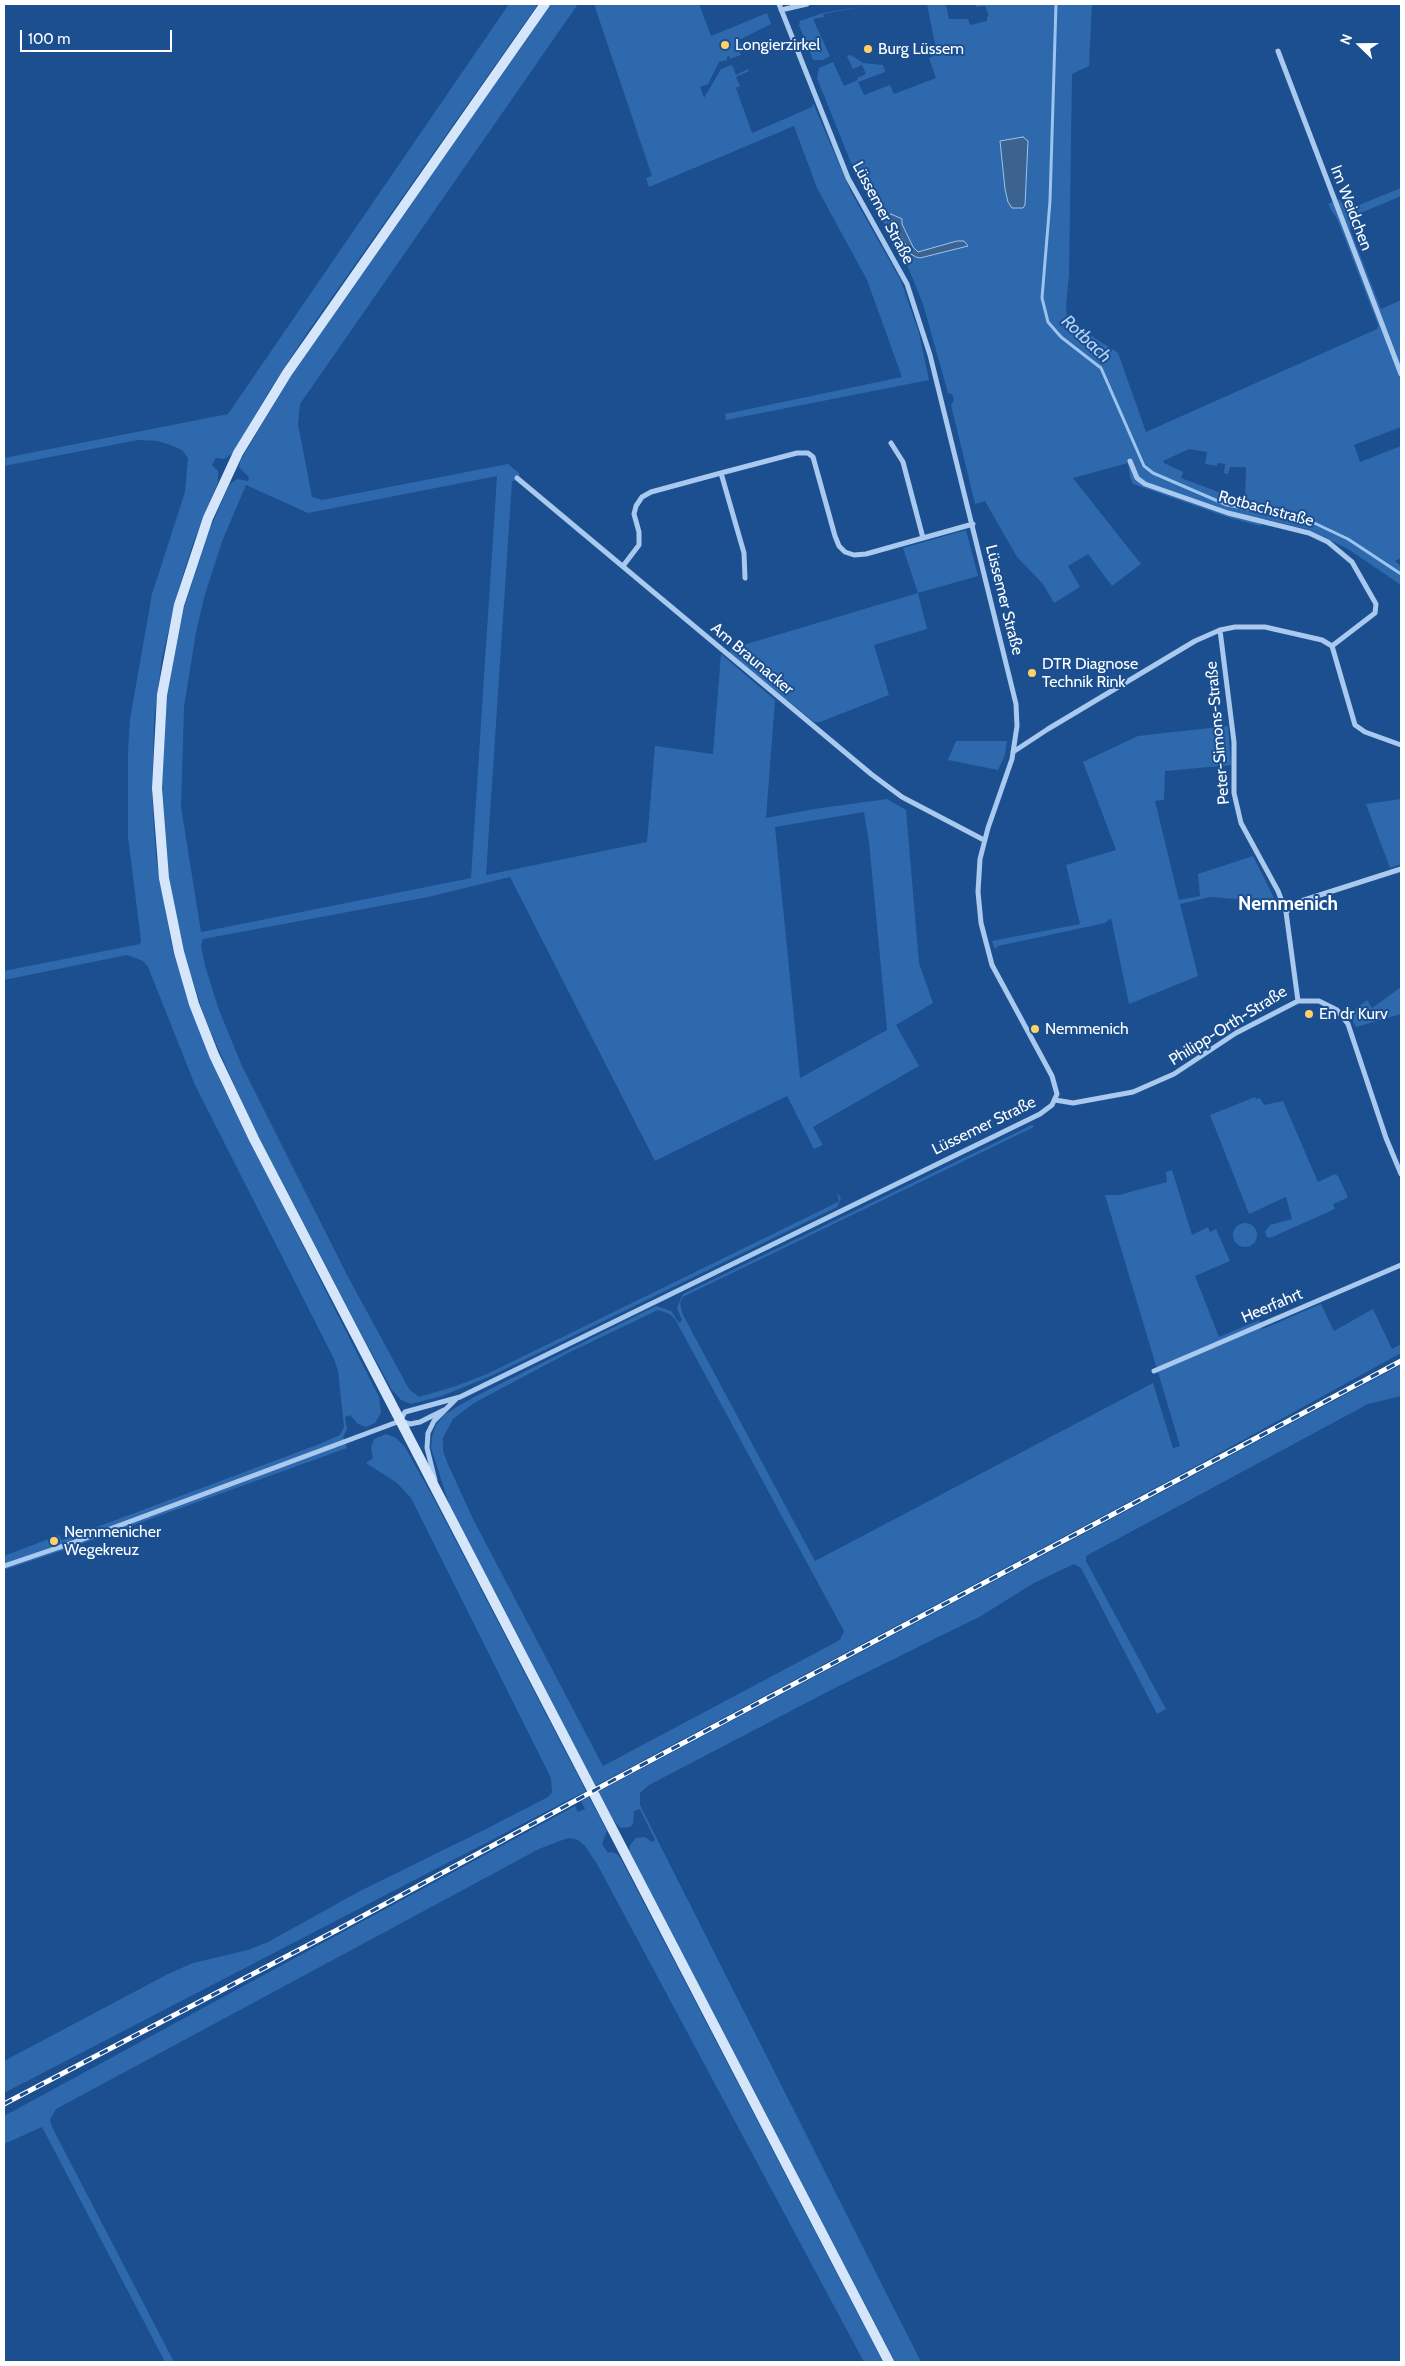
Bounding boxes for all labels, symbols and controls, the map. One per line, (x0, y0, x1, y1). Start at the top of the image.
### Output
scale bar (22, 20, 175, 52)
north arrow (1335, 20, 1385, 70)
text: 100 m (28, 30, 70, 48)
text: N (1336, 31, 1356, 47)
place label: Longierzirkel (735, 35, 820, 55)
marker: Longierzirkel (719, 39, 731, 51)
place label: Burg Lüssem (878, 39, 964, 59)
marker: Burg Lüssem (862, 43, 874, 55)
street label: Lüssemer Straße (848, 159, 918, 267)
street label: Im Weidchen (1326, 163, 1376, 253)
water label: Rotbach (1057, 311, 1115, 367)
street label: Rotbachstraße (1216, 487, 1316, 531)
street label: Lüssemer Straße (981, 543, 1027, 657)
street label: Am Braunacker (707, 619, 797, 699)
place label: DTR Diagnose Technik Rink (1042, 654, 1138, 692)
street label: Peter-Simons-Straße (1202, 660, 1234, 806)
marker: DTR Diagnose Technik Rink (1026, 667, 1038, 679)
district label: Nemmenich (1238, 893, 1338, 915)
street label: Philipp-Orth-Straße (1166, 982, 1290, 1070)
place label: En dr Kurv (1319, 1004, 1388, 1024)
marker: En dr Kurv (1303, 1008, 1315, 1020)
place label: Nemmenich (1045, 1019, 1129, 1039)
marker: Nemmenich (1029, 1023, 1041, 1035)
street label: Lüssemer Straße (929, 1093, 1039, 1159)
street label: Heerfahrt (1239, 1285, 1305, 1327)
place label: Nemmenicher Wegekreuz (64, 1522, 161, 1560)
marker: Nemmenicher Wegekreuz (48, 1535, 60, 1547)

